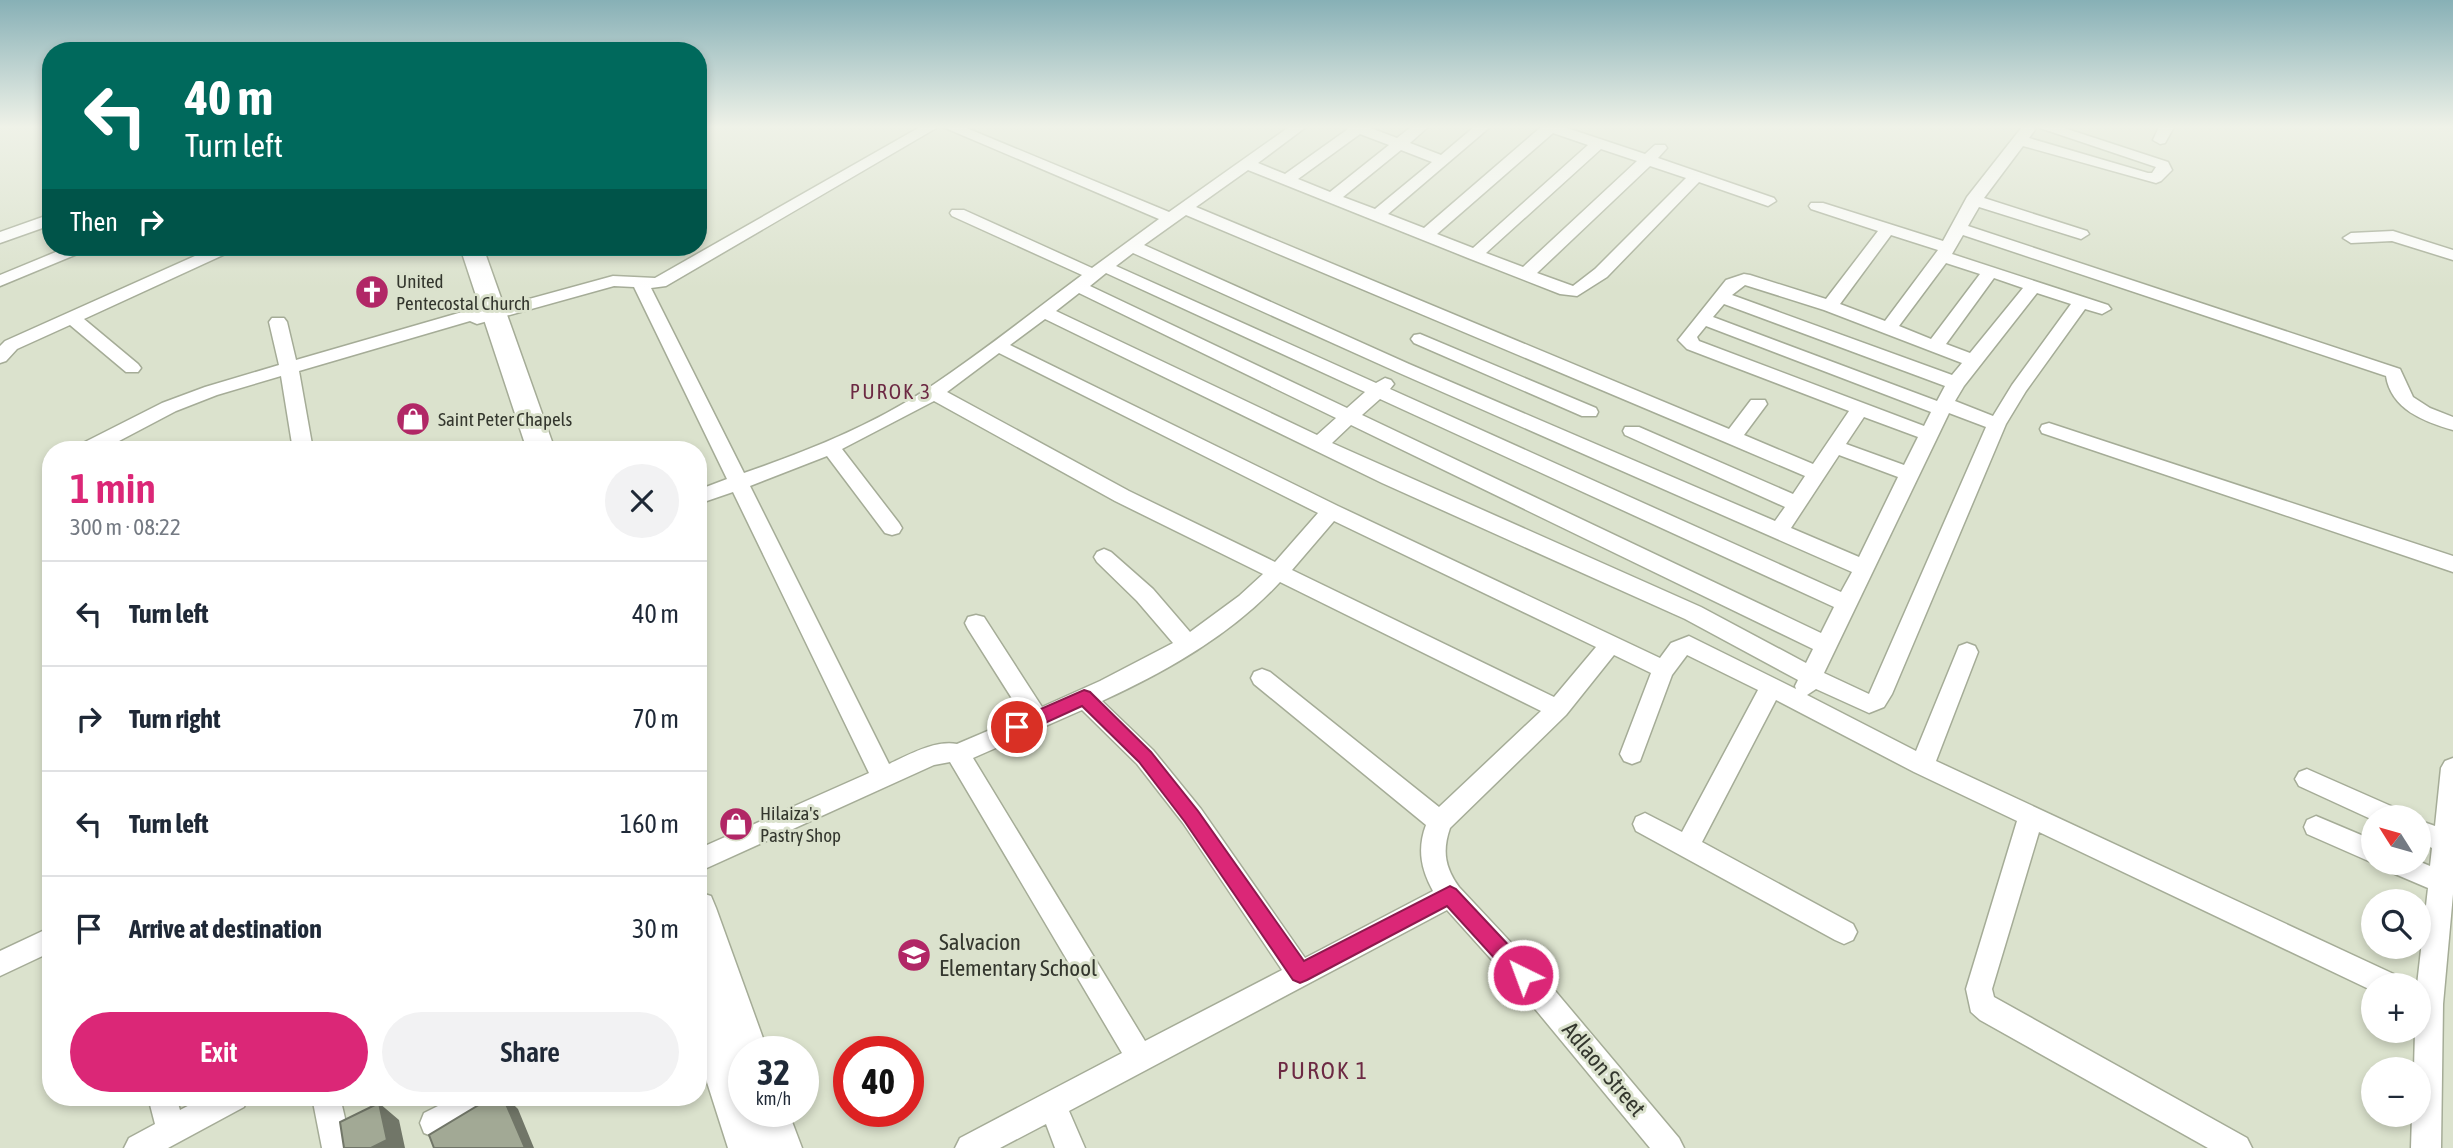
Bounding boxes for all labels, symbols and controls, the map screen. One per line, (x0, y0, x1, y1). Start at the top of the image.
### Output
text: 40 m (185, 69, 273, 125)
icon: left (70, 70, 161, 161)
text: Turn left (185, 127, 283, 164)
icon: right (132, 203, 170, 241)
text: Then (70, 207, 118, 237)
place label: United Pentecostal Church (396, 270, 530, 314)
church icon: United Pentecostal Church (353, 273, 391, 311)
district label: PUROK 3 (850, 379, 932, 403)
shop icon: Saint Peter Chapels (394, 400, 432, 438)
place label: Saint Peter Chapels (438, 408, 573, 430)
text: 1 min (70, 464, 156, 512)
button: close (605, 464, 679, 538)
text: 300 m · 08:22 (70, 514, 181, 540)
icon: left (70, 595, 108, 633)
text: Turn left (129, 599, 209, 629)
text: 40 m (632, 599, 679, 629)
pin (987, 697, 1047, 757)
icon: right (70, 700, 108, 738)
text: Turn right (129, 704, 220, 734)
text: 70 m (632, 704, 679, 734)
icon: arrive (998, 708, 1036, 746)
place label: Hilaiza's Pastry Shop (760, 802, 841, 846)
icon: left (70, 805, 108, 843)
shop icon: Hilaiza's Pastry Shop (717, 805, 755, 843)
north arrow (2361, 805, 2431, 875)
map controls (2361, 805, 2431, 1127)
text: Turn left (129, 809, 209, 839)
text: 160 m (620, 809, 679, 839)
button: search (2361, 889, 2431, 959)
icon: arrive (70, 910, 108, 948)
text: Arrive at destination (129, 914, 322, 944)
text: 30 m (632, 914, 679, 944)
place label: Salvacion Elementary School (939, 929, 1097, 981)
school or university icon: Salvacion Elementary School (895, 936, 933, 974)
position arrow (1486, 938, 1560, 1012)
button: + (2361, 973, 2431, 1043)
button: Exit (70, 1012, 368, 1092)
button: Share (382, 1012, 679, 1092)
street label: Adlaon Street (1557, 1017, 1651, 1121)
speed limit sign: 40 (833, 1036, 924, 1127)
text: 32 (757, 1052, 790, 1092)
district label: PUROK 1 (1277, 1057, 1369, 1084)
button: − (2361, 1057, 2431, 1127)
text: km/h (756, 1088, 791, 1109)

